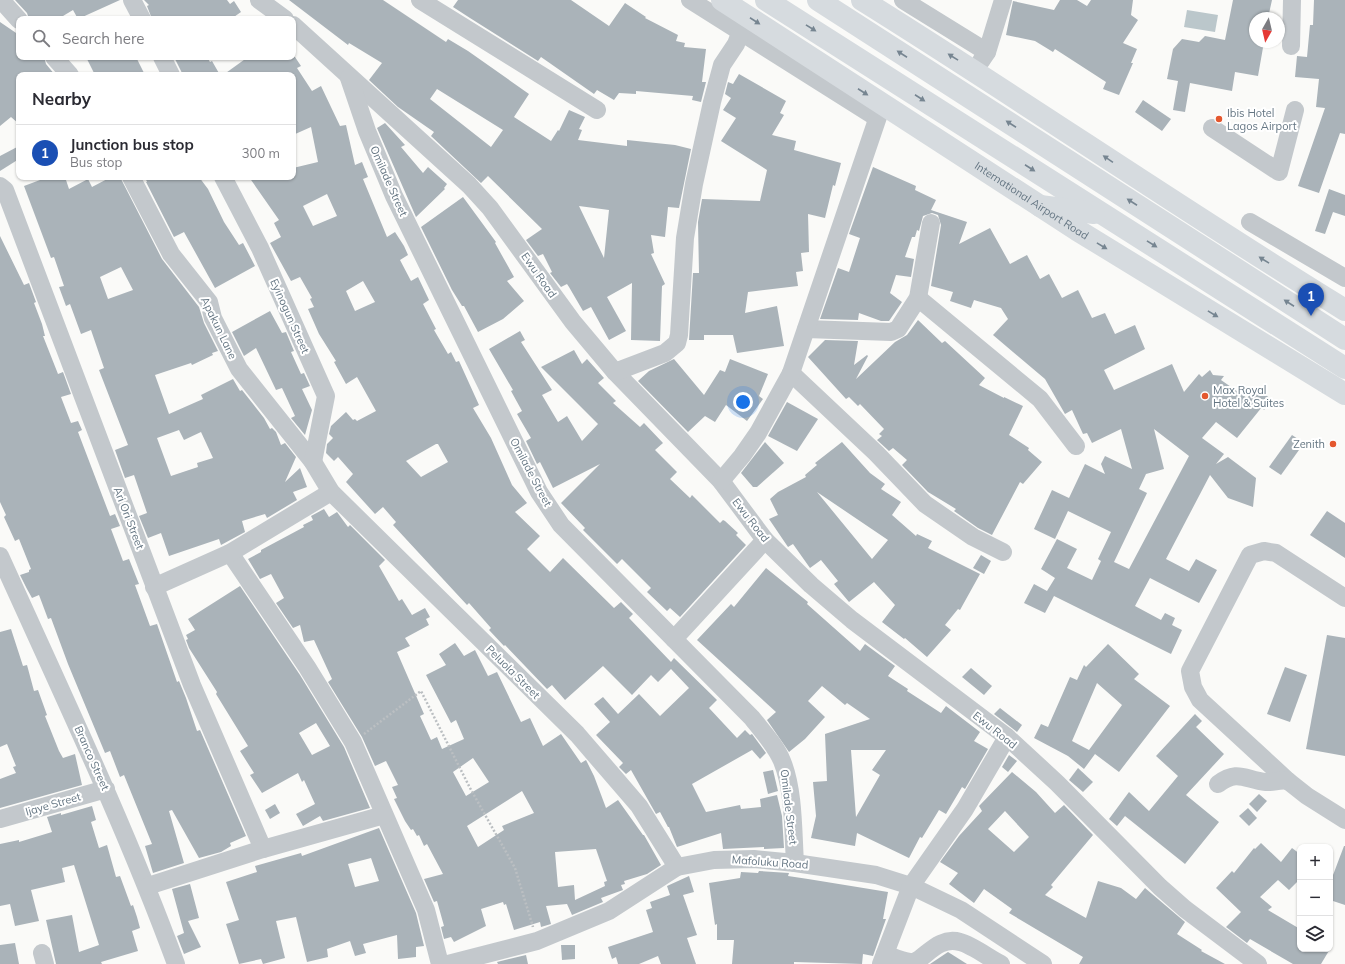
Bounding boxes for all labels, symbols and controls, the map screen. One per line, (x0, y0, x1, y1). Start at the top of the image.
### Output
north arrow (1249, 12, 1285, 48)
search box (16, 16, 296, 60)
one-way arrow (750, 17, 760, 25)
one-way arrow (805, 25, 816, 32)
icon: search (30, 27, 52, 49)
text: Search here (62, 29, 144, 48)
one-way arrow (897, 50, 907, 58)
one-way arrow (947, 53, 959, 60)
text: Nearby (32, 88, 91, 109)
one-way arrow (858, 89, 869, 96)
one-way arrow (915, 94, 925, 102)
place label: Ibis Hotel Lagos Airport (1227, 106, 1297, 133)
marker: Ibis Hotel Lagos Airport (1214, 114, 1224, 124)
one-way arrow (1006, 120, 1016, 128)
text: Junction bus stop (70, 135, 194, 154)
street label: Omilade Street (367, 143, 411, 219)
text: 1 (41, 145, 49, 161)
text: 300 m (242, 145, 280, 161)
text: Bus stop (70, 154, 122, 170)
one-way arrow (1103, 155, 1114, 163)
street label: International Airport Road (972, 159, 1091, 243)
one-way arrow (1025, 164, 1035, 172)
one-way arrow (1126, 199, 1138, 206)
one-way arrow (1146, 241, 1158, 248)
one-way arrow (1097, 242, 1107, 250)
street label: Ewu Road (518, 250, 560, 300)
one-way arrow (1258, 257, 1270, 264)
street label: Eyinogun Street (267, 276, 313, 356)
pin: 1 (1298, 283, 1324, 316)
street label: Apakun Lane (198, 295, 240, 361)
one-way arrow (1283, 299, 1294, 307)
one-way arrow (1207, 310, 1219, 317)
place label: Max Royal Hotel & Suites (1213, 383, 1284, 410)
marker: Max Royal Hotel & Suites (1200, 391, 1210, 401)
your location (733, 392, 753, 412)
street label: Omilade Street (507, 435, 555, 509)
place label: Zenith (1293, 437, 1325, 451)
marker: Zenith (1328, 439, 1338, 449)
street label: Ari Ori Street (111, 485, 147, 551)
street label: Ewu Road (729, 495, 773, 545)
street label: Peluola Street (483, 642, 543, 702)
street label: Ewu Road (970, 708, 1020, 752)
street label: Branco Street (71, 723, 113, 793)
street label: Omilade Street (777, 768, 801, 846)
street label: Ijaye Street (24, 789, 82, 819)
map controls (1297, 844, 1333, 952)
button: + (1297, 844, 1333, 880)
street label: Mafoluku Road (731, 852, 809, 872)
button: − (1297, 880, 1333, 916)
button: layers (1297, 916, 1333, 952)

